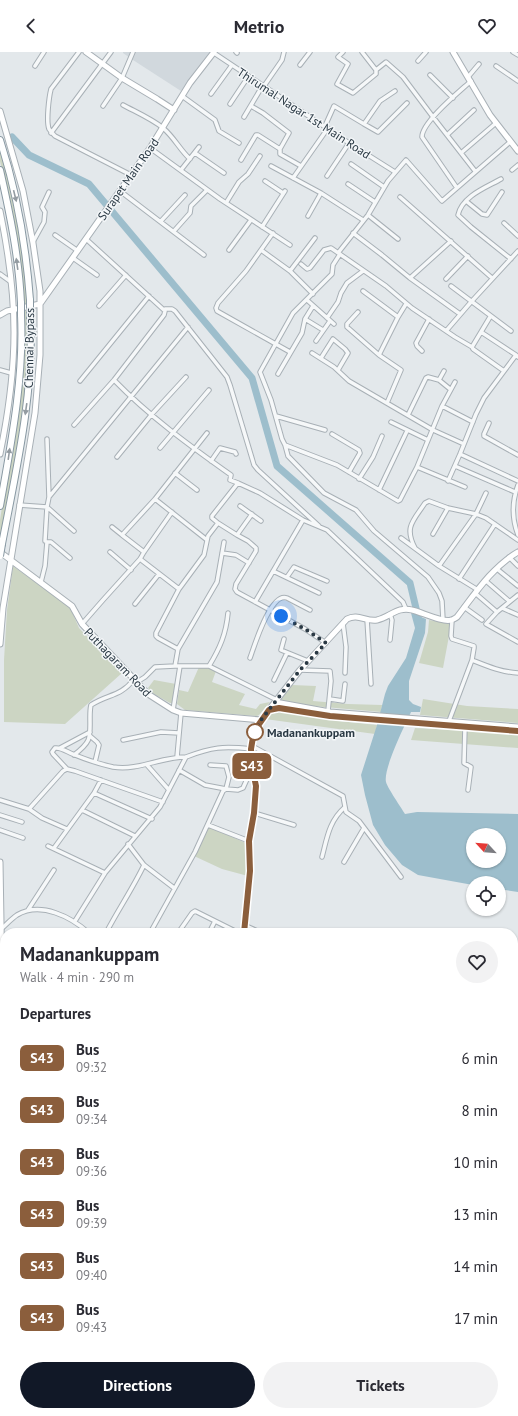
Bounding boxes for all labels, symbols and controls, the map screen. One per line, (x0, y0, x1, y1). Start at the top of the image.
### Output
icon: back (20, 15, 42, 37)
text: Metrio (234, 15, 284, 38)
icon: heart (476, 15, 498, 37)
street label: Thirumal Nagar 1st Main Road (235, 64, 373, 162)
street label: Surapet Main Road (94, 135, 162, 223)
one-way arrow (13, 190, 19, 202)
one-way arrow (14, 258, 20, 270)
street label: Chennai Bypass (21, 308, 37, 388)
one-way arrow (23, 403, 29, 416)
one-way arrow (6, 448, 12, 460)
your location (271, 606, 291, 626)
street label: Puthagaram Road (81, 624, 155, 700)
marker: Madanankuppam (246, 723, 264, 741)
place label: Madanankuppam (267, 725, 355, 740)
line badge: S43 (229, 753, 275, 779)
text: S43 (240, 757, 264, 775)
north arrow (466, 828, 506, 868)
map controls (466, 828, 506, 916)
button: locate (466, 876, 506, 916)
button: heart (456, 941, 498, 983)
text: Madanankuppam (20, 942, 159, 966)
text: Walk · 4 min · 290 m (20, 969, 134, 986)
text: Departures (20, 1004, 91, 1023)
text: Bus (76, 1040, 99, 1059)
text: S43 (30, 1049, 54, 1067)
text: 6 min (461, 1049, 498, 1068)
text: 09:32 (76, 1059, 107, 1076)
text: Bus (76, 1092, 99, 1111)
text: S43 (30, 1101, 54, 1119)
text: 8 min (461, 1101, 498, 1120)
text: 09:34 (76, 1111, 107, 1128)
text: Bus (76, 1144, 99, 1163)
text: S43 (30, 1153, 54, 1171)
text: 10 min (453, 1153, 498, 1172)
text: 09:36 (76, 1163, 107, 1180)
text: Bus (76, 1196, 99, 1215)
text: S43 (30, 1205, 54, 1223)
text: 13 min (453, 1205, 498, 1224)
text: 09:39 (76, 1215, 107, 1232)
text: Bus (76, 1248, 99, 1267)
text: S43 (30, 1257, 54, 1275)
text: 14 min (453, 1257, 498, 1276)
text: 09:40 (76, 1267, 107, 1284)
text: Bus (76, 1300, 99, 1319)
text: S43 (30, 1309, 54, 1327)
text: 17 min (454, 1309, 498, 1328)
text: 09:43 (76, 1319, 107, 1336)
button: Directions (20, 1362, 255, 1408)
button: Tickets (263, 1362, 498, 1408)

